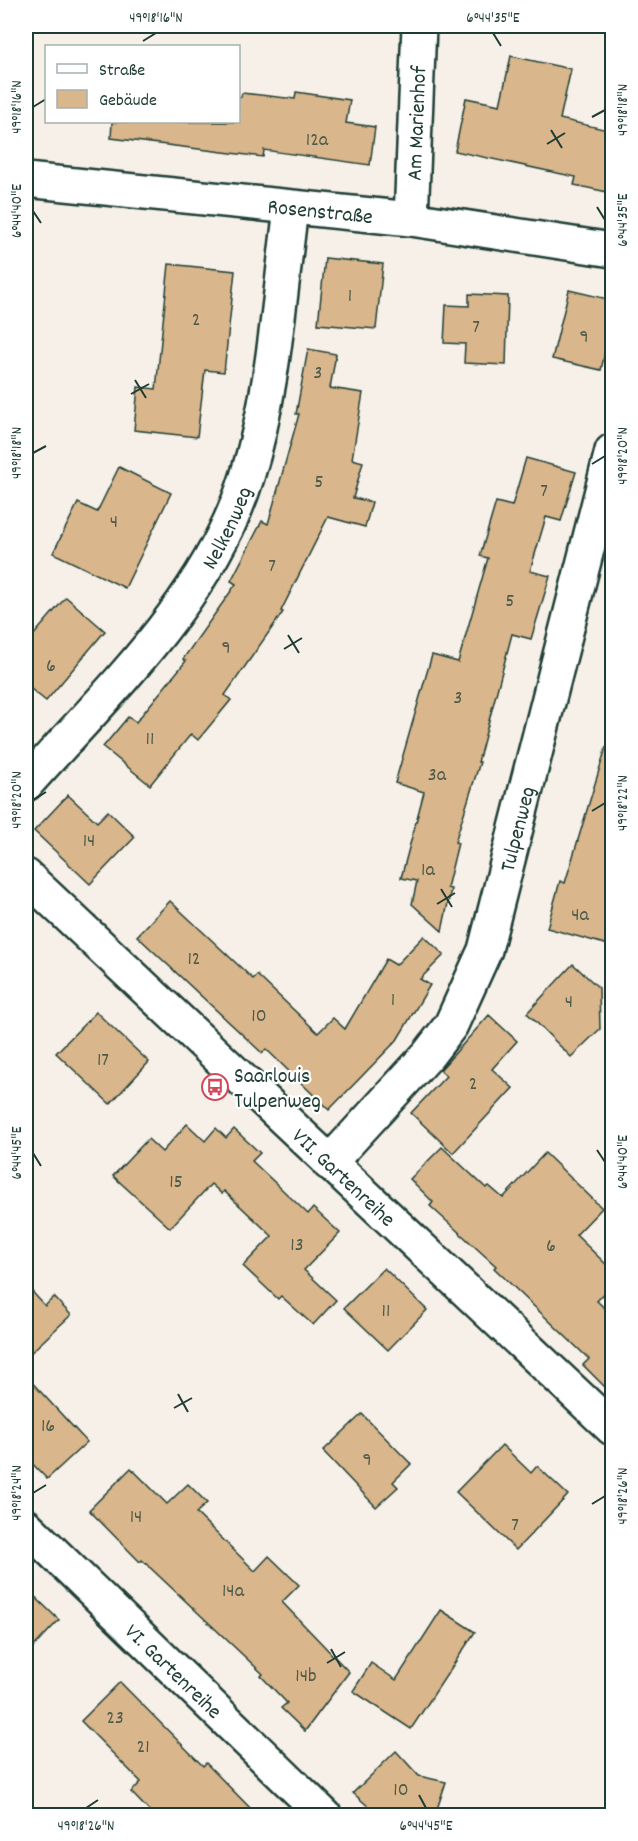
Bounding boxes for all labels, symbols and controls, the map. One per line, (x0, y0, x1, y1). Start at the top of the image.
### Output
text: 49°18'16"N (129, 8, 183, 30)
text: 6°44'35"E (466, 8, 520, 30)
legend (45, 45, 240, 123)
text: Straße (99, 59, 145, 84)
street label: Am Marienhof (401, 64, 436, 181)
text: 49°18'16"N (7, 80, 29, 134)
text: 49°18'18"N (613, 84, 635, 136)
text: Gebäude (99, 89, 157, 114)
house number: 12a (306, 127, 329, 155)
text: 6°44'40"E (7, 184, 29, 238)
street label: Rosenstraße (266, 193, 374, 234)
text: 6°44'35"E (613, 193, 635, 247)
house number: 1 (348, 283, 352, 311)
house number: 2 (192, 307, 200, 335)
house number: 7 (472, 314, 480, 342)
house number: 9 (579, 324, 589, 352)
house number: 3 (314, 360, 322, 388)
text: 49°18'18"N (7, 427, 29, 479)
text: 49°18'20"N (613, 427, 635, 485)
house number: 5 (314, 469, 324, 497)
house number: 7 (540, 478, 548, 506)
street label: Nelkenweg (196, 483, 262, 576)
house number: 4 (110, 509, 118, 537)
house number: 7 (268, 553, 276, 581)
house number: 5 (505, 588, 515, 616)
house number: 9 (221, 635, 231, 663)
house number: 6 (46, 653, 56, 681)
house number: 3 (454, 685, 462, 713)
house number: 11 (146, 726, 154, 754)
house number: 3a (428, 762, 447, 790)
text: 49°18'20"N (7, 771, 29, 829)
text: 49°18'22"N (613, 775, 635, 831)
street label: Tulpenweg (494, 783, 545, 875)
house number: 14 (83, 828, 95, 856)
house number: 1a (421, 857, 435, 885)
house number: 4a (571, 902, 589, 930)
house number: 12 (187, 946, 201, 974)
house number: 1 (391, 987, 395, 1015)
house number: 4 (565, 989, 573, 1017)
house number: 10 (251, 1003, 267, 1031)
house number: 17 (97, 1047, 109, 1075)
place label: Saarlouis Tulpenweg (234, 1062, 321, 1118)
house number: 2 (469, 1071, 477, 1099)
bus stop icon: Saarlouis Tulpenweg (200, 1072, 230, 1102)
street label: VII. Gartenreihe (284, 1122, 401, 1235)
text: 6°44'45"E (7, 1126, 29, 1179)
text: 6°44'40"E (613, 1135, 635, 1189)
house number: 15 (169, 1169, 183, 1197)
house number: 13 (290, 1232, 304, 1260)
house number: 6 (546, 1233, 556, 1261)
house number: 11 (382, 1298, 390, 1326)
house number: 16 (41, 1413, 55, 1441)
house number: 9 (362, 1447, 372, 1475)
text: 49°18'24"N (7, 1465, 29, 1521)
text: 49°18'26"N (613, 1468, 635, 1524)
house number: 14 (130, 1504, 142, 1532)
house number: 7 (511, 1512, 519, 1540)
house number: 14a (222, 1578, 245, 1606)
street label: VI. Gartenreihe (116, 1618, 228, 1727)
house number: 14b (295, 1663, 317, 1691)
house number: 23 (106, 1705, 124, 1733)
house number: 21 (136, 1734, 150, 1762)
house number: 10 (393, 1777, 409, 1805)
text: 49°18'26"N (58, 1816, 114, 1838)
text: 6°44'45"E (400, 1816, 453, 1838)

